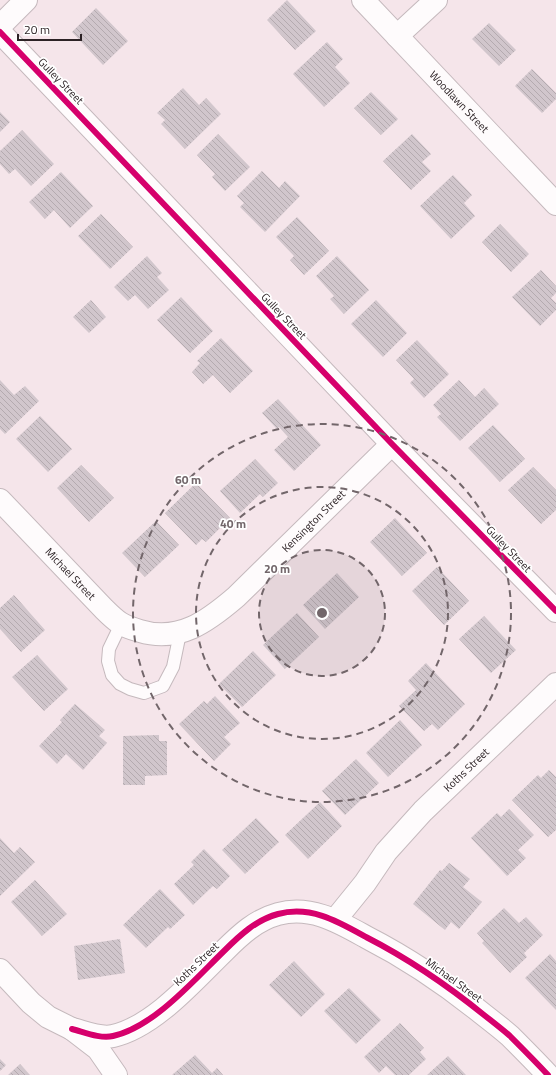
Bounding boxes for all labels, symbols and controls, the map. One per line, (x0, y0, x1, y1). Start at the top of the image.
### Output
scale bar (18, 16, 81, 42)
text: 20 m (24, 20, 50, 39)
street label: Gulley Street (35, 54, 87, 108)
street label: Woodlawn Street (426, 67, 493, 136)
street label: Gulley Street (258, 289, 310, 343)
text: 60 m (175, 470, 201, 489)
street label: Kensington Street (278, 486, 349, 556)
text: 40 m (220, 514, 246, 533)
street label: Gulley Street (483, 522, 535, 576)
street label: Michael Street (42, 544, 99, 604)
text: 20 m (264, 559, 290, 578)
centre of rings (315, 606, 329, 620)
street label: Koths Street (440, 744, 493, 795)
street label: Koths Street (170, 938, 222, 990)
street label: Michael Street (422, 954, 486, 1006)

